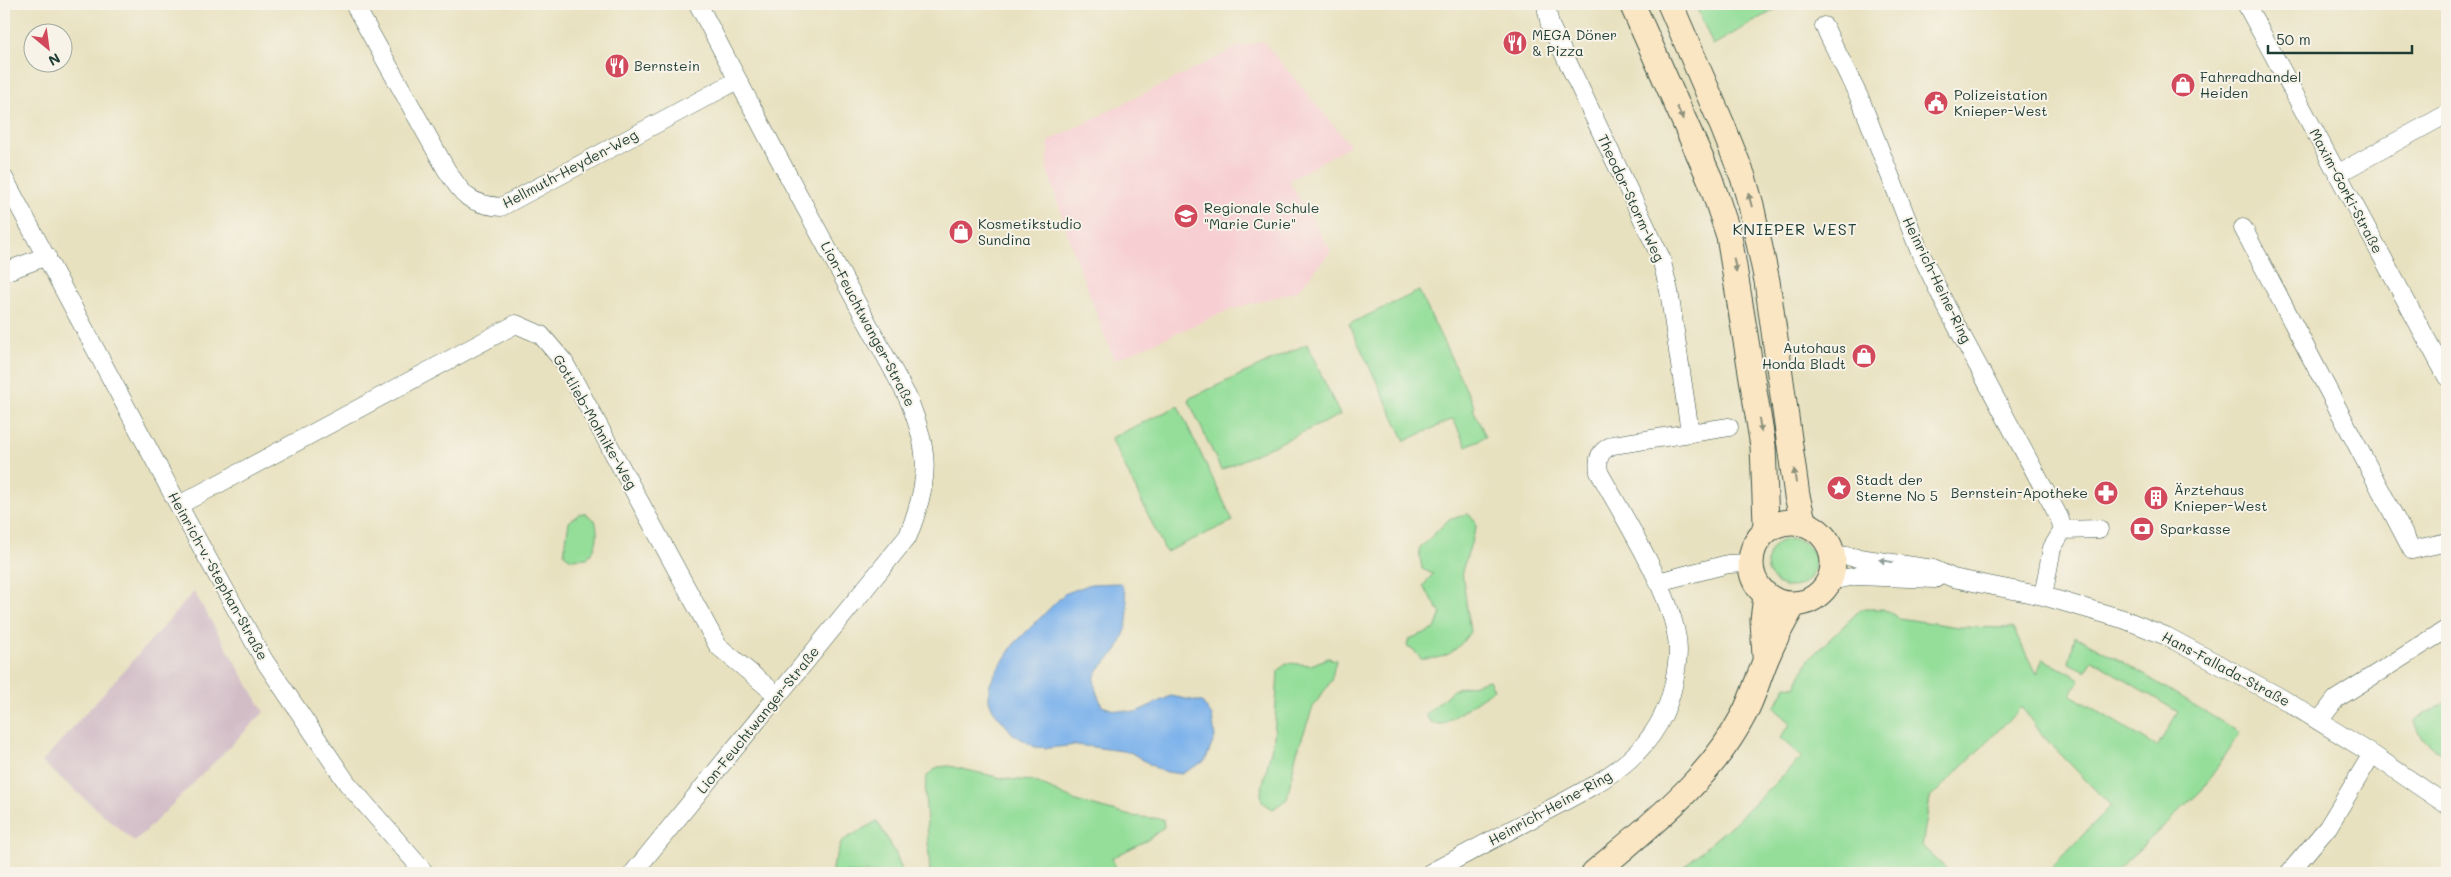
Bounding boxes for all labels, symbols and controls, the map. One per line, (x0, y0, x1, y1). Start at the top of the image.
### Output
north arrow (22, 22, 72, 72)
scale bar (2268, 22, 2412, 54)
place label: MEGA Döner & Pizza (1532, 25, 1617, 60)
text: 50 m (2276, 29, 2311, 49)
restaurant icon: MEGA Döner & Pizza (1502, 30, 1528, 56)
text: N (45, 49, 64, 71)
restaurant icon: Bernstein (604, 53, 630, 79)
place label: Bernstein (634, 56, 700, 75)
place label: Fahrradhandel Heiden (2200, 67, 2302, 102)
shop icon: Fahrradhandel Heiden (2170, 72, 2196, 98)
place label: Polizeistation Knieper-West (1954, 85, 2048, 120)
public building icon: Polizeistation Knieper-West (1923, 90, 1949, 116)
one-way arrow (1676, 105, 1684, 120)
street label: Hellmuth-Heyden-Weg (499, 125, 641, 212)
street label: Maxim-Gorki-Straße (2305, 125, 2387, 257)
street label: Theodor-Storm-Weg (1594, 131, 1669, 264)
one-way arrow (1745, 193, 1753, 208)
place label: Regionale Schule "Marie Curie" (1204, 198, 1319, 233)
school or university icon: Regionale Schule "Marie Curie" (1173, 203, 1199, 229)
street label: Heinrich-Heine-Ring (1899, 213, 1976, 346)
place label: Kosmetikstudio Sundina (978, 214, 1081, 249)
district label: KNIEPER WEST (1732, 218, 1858, 239)
shop icon: Kosmetikstudio Sundina (948, 219, 974, 245)
street label: Lion-Feuchtwanger-Straße (817, 238, 920, 410)
one-way arrow (1731, 257, 1739, 273)
place label: Autohaus Honda Bladt (1762, 338, 1846, 373)
shop icon: Autohaus Honda Bladt (1851, 343, 1877, 369)
street label: Gottlieb-Mohnike-Weg (549, 351, 642, 493)
one-way arrow (1756, 418, 1764, 434)
one-way arrow (1790, 468, 1798, 484)
place label: Stadt der Sterne No 5 (1856, 470, 1938, 505)
place icon: Stadt der Sterne No 5 (1826, 475, 1852, 501)
pharmacy icon: Bernstein-Apotheke (2093, 480, 2119, 506)
place label: Ärztehaus Knieper-West (2174, 480, 2267, 515)
place label: Bernstein-Apotheke (1951, 483, 2088, 502)
building icon: Ärztehaus Knieper-West (2143, 485, 2169, 511)
street label: Heinrich-v.-Stephan-Straße (164, 488, 273, 663)
bank icon: Sparkasse (2129, 516, 2155, 542)
place label: Sparkasse (2160, 519, 2231, 538)
one-way arrow (1878, 557, 1894, 565)
street label: Hans-Fallada-Straße (2159, 627, 2294, 710)
street label: Lion-Feuchtwanger-Straße (692, 642, 823, 797)
street label: Heinrich-Heine-Ring (1485, 766, 1615, 849)

